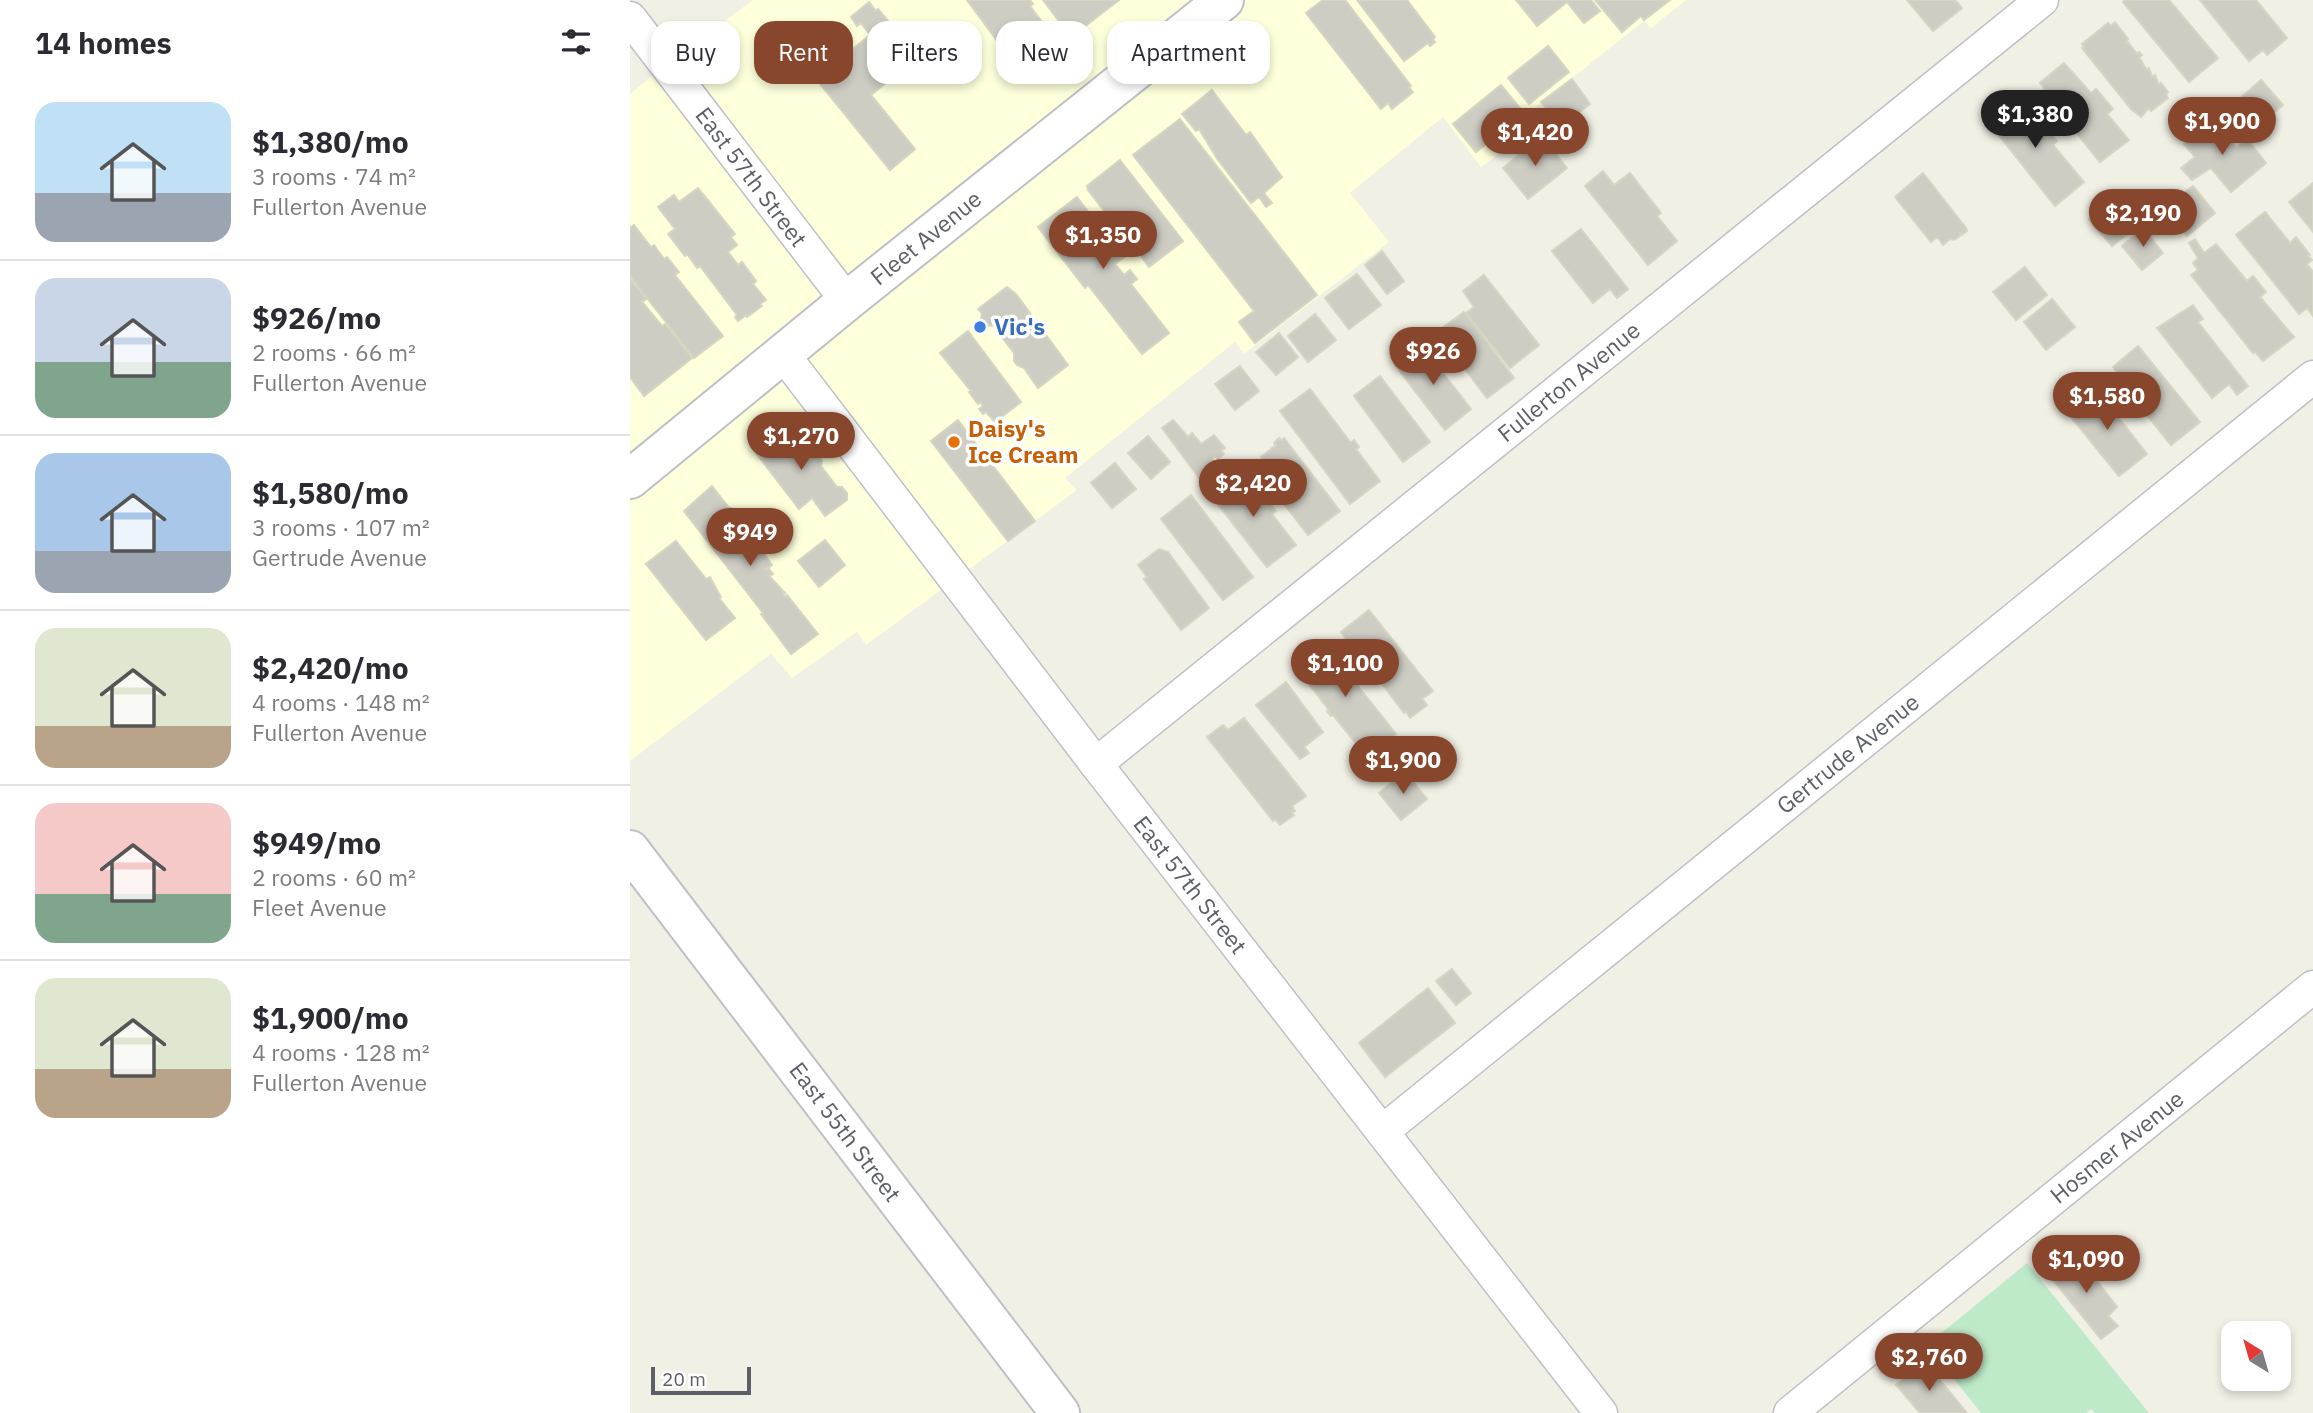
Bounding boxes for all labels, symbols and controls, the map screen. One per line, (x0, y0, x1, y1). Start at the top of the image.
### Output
chip: Buy (651, 21, 740, 84)
chip: Rent (754, 21, 853, 84)
chip: Filters (867, 21, 982, 84)
chip: New (996, 21, 1093, 84)
chip: Apartment (1107, 21, 1270, 84)
text: 14 homes (35, 23, 172, 62)
icon: filters (557, 23, 595, 61)
pin: $1,380 (1978, 90, 2092, 150)
pin: $1,900 (2165, 97, 2279, 157)
text: $1,380 (1997, 98, 2073, 128)
street label: East 57th Street (689, 100, 814, 252)
text: $1,900 (2184, 105, 2260, 135)
pin: $1,420 (1478, 108, 1592, 168)
text: $1,420 (1497, 116, 1573, 146)
text: $1,380/mo (252, 122, 409, 161)
icon: home (91, 130, 175, 214)
text: 3 rooms · 74 m² (252, 161, 416, 191)
street label: Fleet Avenue (864, 183, 987, 291)
pin: $2,190 (2086, 190, 2200, 249)
text: Fullerton Avenue (252, 191, 427, 221)
text: $2,190 (2105, 197, 2181, 227)
pin: $1,350 (1046, 212, 1160, 271)
text: $1,350 (1065, 219, 1141, 249)
text: $926/mo (252, 298, 381, 337)
icon: home (91, 306, 175, 390)
place label: Vic's (994, 311, 1045, 341)
street label: Fullerton Avenue (1491, 314, 1646, 448)
marker: Vic's (972, 319, 988, 335)
pin: $926 (1392, 328, 1474, 387)
text: $926 (1405, 335, 1461, 365)
text: 2 rooms · 66 m² (252, 337, 416, 367)
text: Fullerton Avenue (252, 367, 427, 397)
pin: $1,580 (2050, 372, 2164, 432)
text: $1,580 (2069, 380, 2145, 410)
pin: $1,270 (744, 412, 858, 472)
place label: Daisy's Ice Cream (968, 413, 1079, 469)
text: $1,270 (763, 420, 839, 450)
marker: Daisy's Ice Cream (946, 434, 962, 450)
pin: $2,420 (1196, 460, 1310, 519)
text: $2,420 (1215, 467, 1291, 497)
text: $1,580/mo (252, 473, 409, 512)
icon: home (91, 481, 175, 565)
pin: $949 (709, 508, 791, 568)
text: 3 rooms · 107 m² (252, 512, 430, 542)
text: $949 (722, 516, 778, 546)
text: Gertrude Avenue (252, 542, 427, 572)
pin: $1,100 (1288, 640, 1402, 699)
text: $1,100 (1307, 647, 1383, 677)
text: $2,420/mo (252, 648, 409, 687)
icon: home (91, 656, 175, 740)
text: 4 rooms · 148 m² (252, 687, 430, 717)
street label: Gertrude Avenue (1770, 687, 1925, 820)
text: Fullerton Avenue (252, 717, 427, 747)
pin: $1,900 (1346, 736, 1460, 796)
text: $1,900 (1365, 744, 1441, 774)
street label: East 57th Street (1127, 809, 1254, 960)
text: $949/mo (252, 823, 381, 862)
icon: home (91, 831, 175, 915)
text: 2 rooms · 60 m² (252, 862, 416, 892)
text: Fleet Avenue (252, 892, 387, 922)
text: $1,900/mo (252, 998, 409, 1037)
icon: home (91, 1006, 175, 1090)
text: 4 rooms · 128 m² (252, 1037, 430, 1067)
street label: East 55th Street (783, 1055, 908, 1207)
text: Fullerton Avenue (252, 1067, 427, 1097)
street label: Hosmer Avenue (2043, 1083, 2189, 1209)
pin: $1,090 (2029, 1236, 2143, 1295)
text: $1,090 (2048, 1243, 2124, 1273)
north arrow (2221, 1321, 2291, 1391)
map controls (2221, 1321, 2291, 1391)
pin: $2,760 (1872, 1334, 1986, 1393)
text: $2,760 (1891, 1341, 1967, 1371)
scale bar (651, 1364, 751, 1396)
text: 20 m (662, 1367, 706, 1391)

